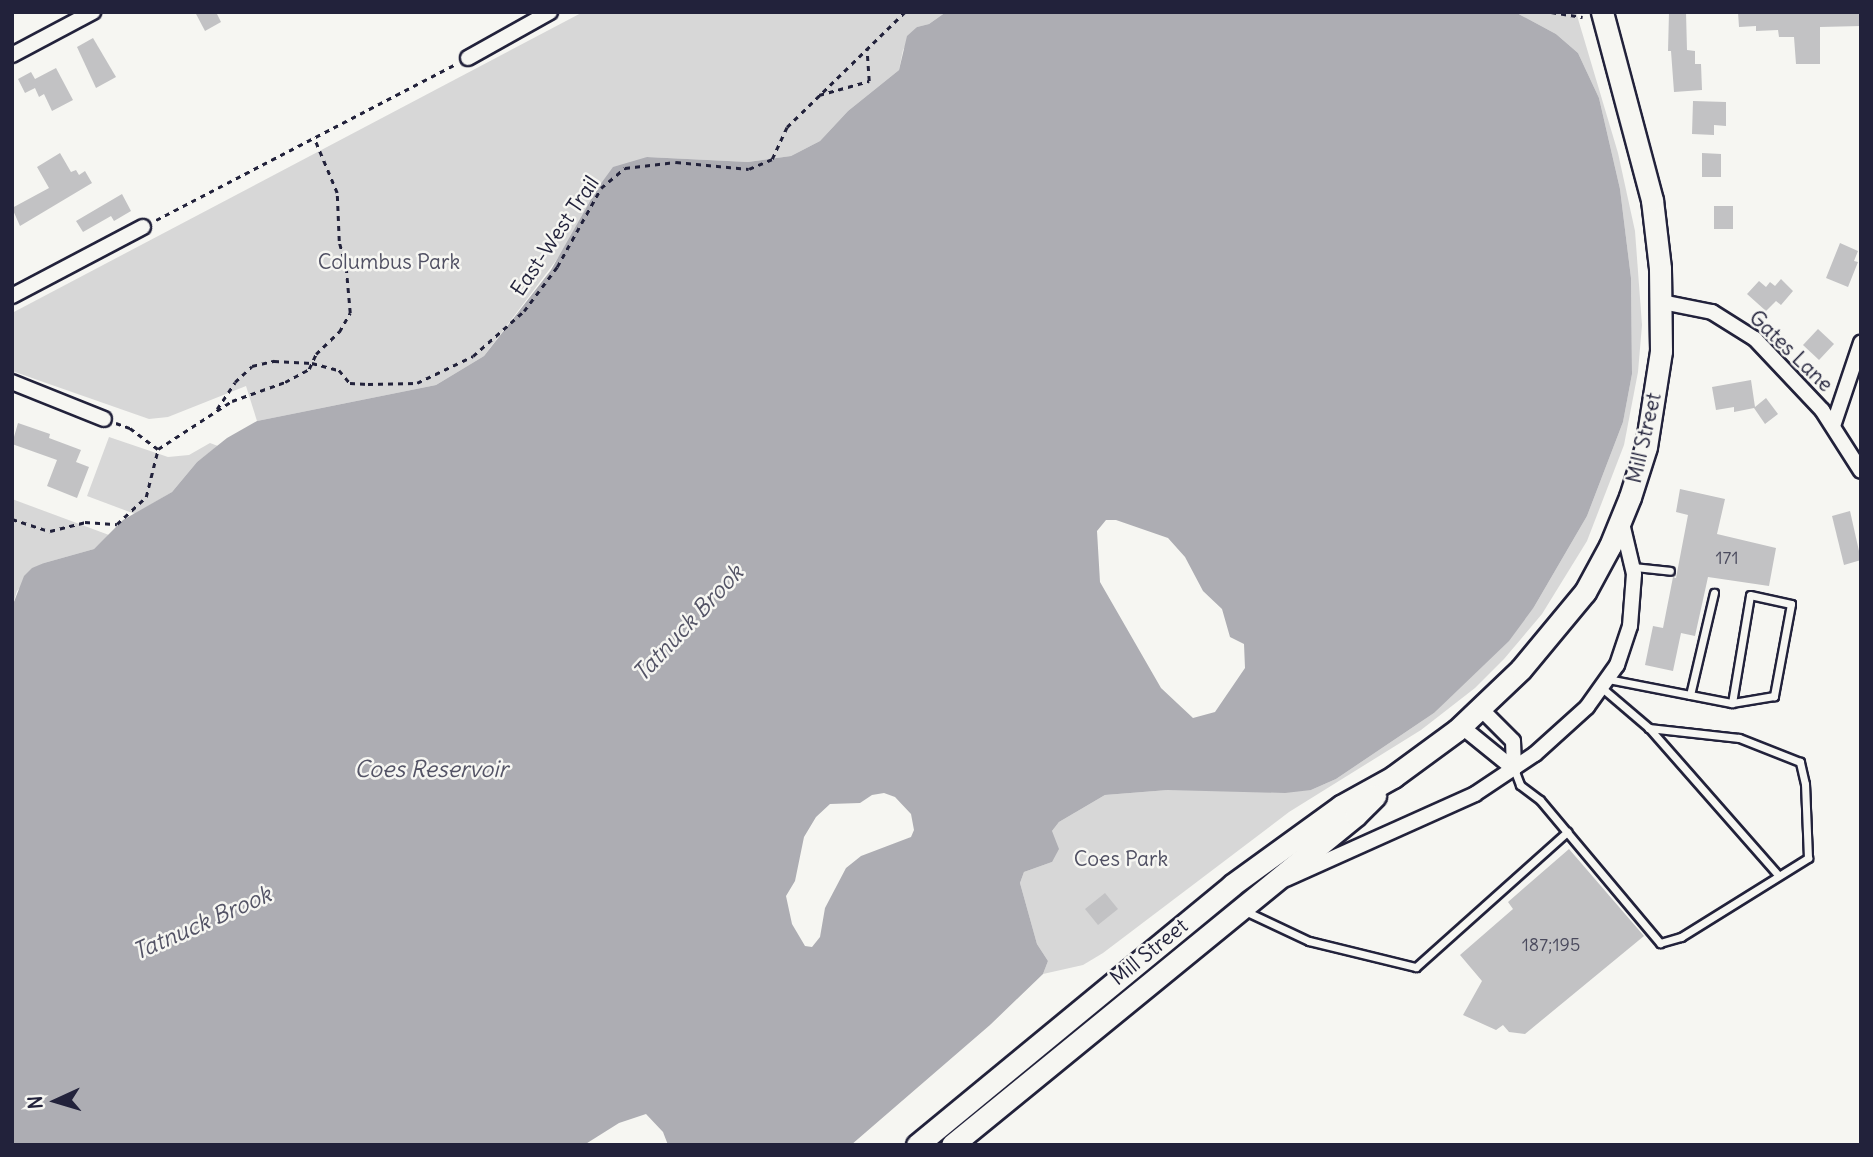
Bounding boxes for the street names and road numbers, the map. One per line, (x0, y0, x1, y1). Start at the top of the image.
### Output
street label: East-West Trail (506, 171, 604, 301)
street label: Gates Lane (1744, 305, 1838, 397)
street label: Mill Street (1621, 390, 1667, 486)
street label: Mill Street (1105, 913, 1193, 991)

